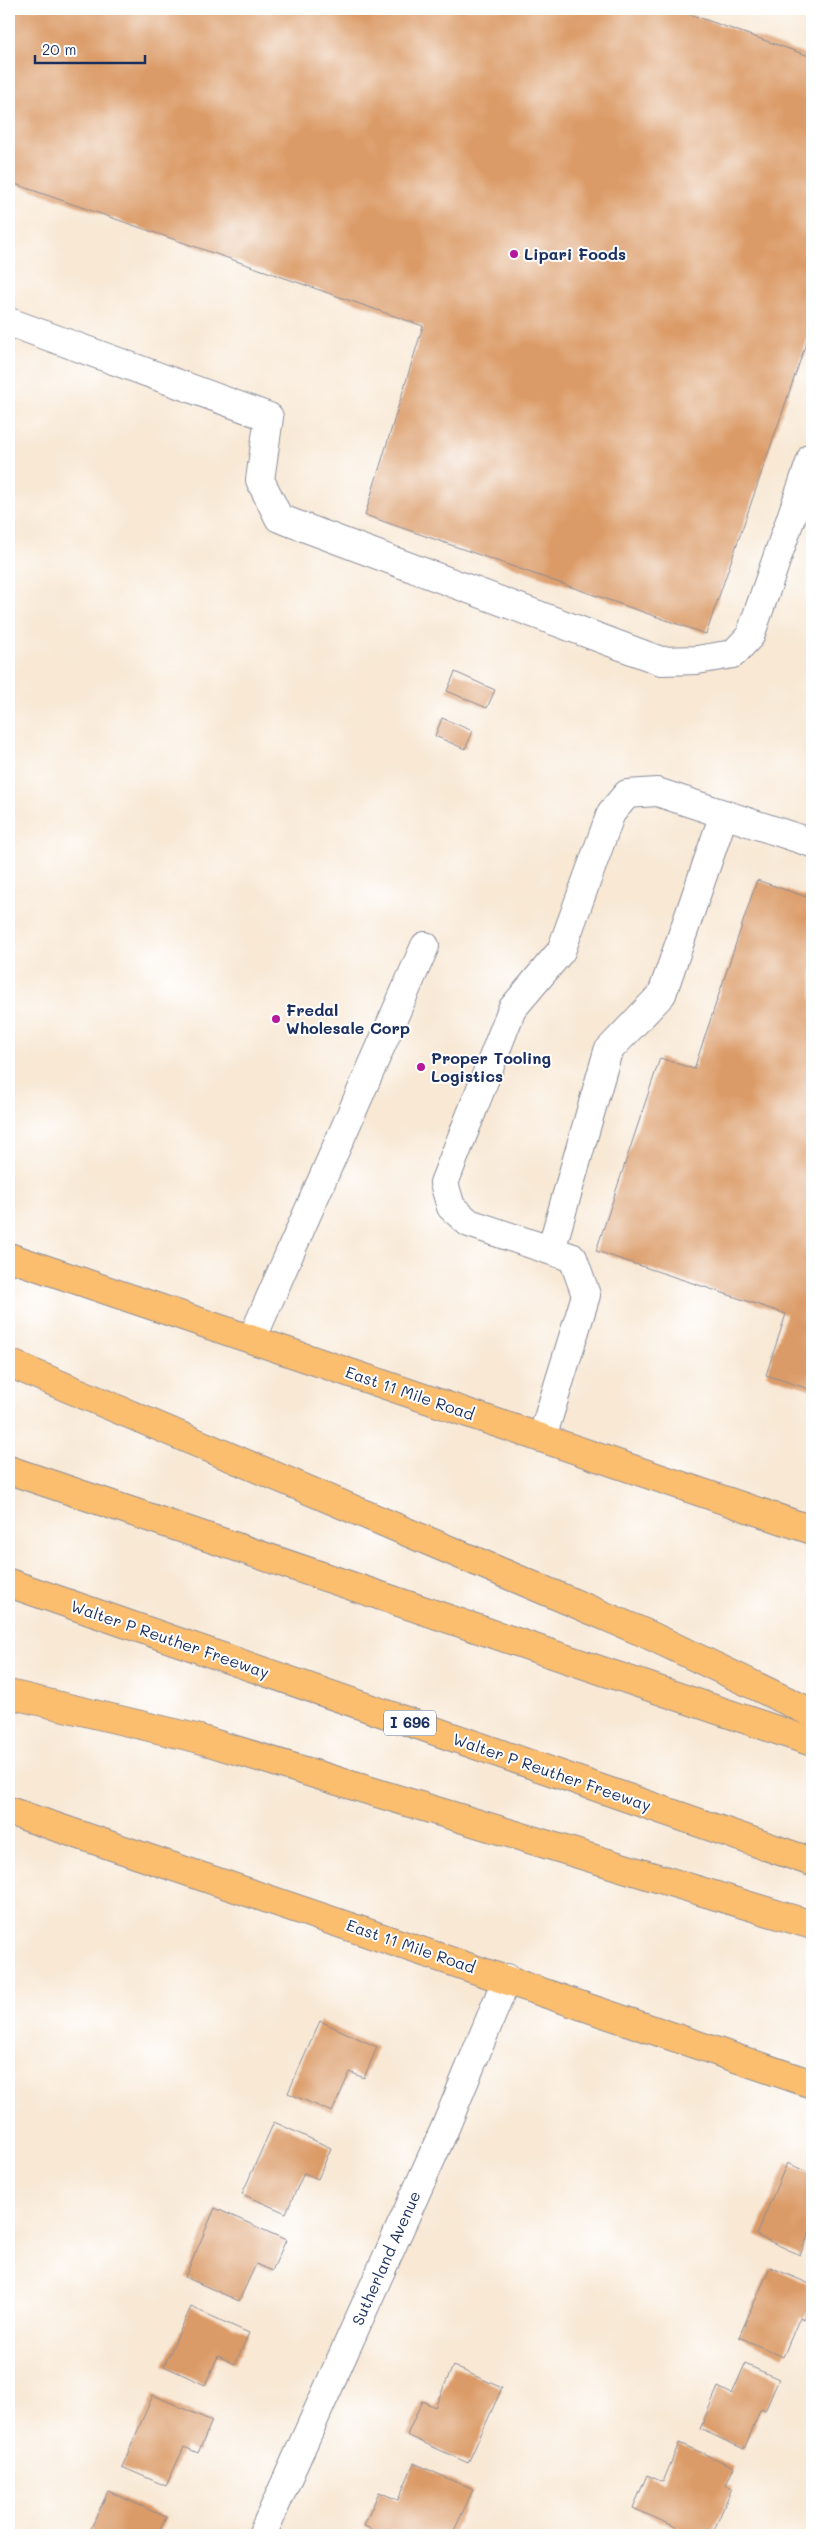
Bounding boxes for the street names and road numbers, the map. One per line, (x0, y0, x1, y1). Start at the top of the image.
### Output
street label: East 11 Mile Road (343, 1361, 477, 1424)
street label: Walter P Reuther Freeway (68, 1595, 272, 1682)
road number: I 696 (384, 1710, 436, 1736)
street label: Walter P Reuther Freeway (450, 1728, 654, 1815)
street label: East 11 Mile Road (344, 1914, 478, 1977)
street label: Sutherland Avenue (346, 2187, 425, 2328)

